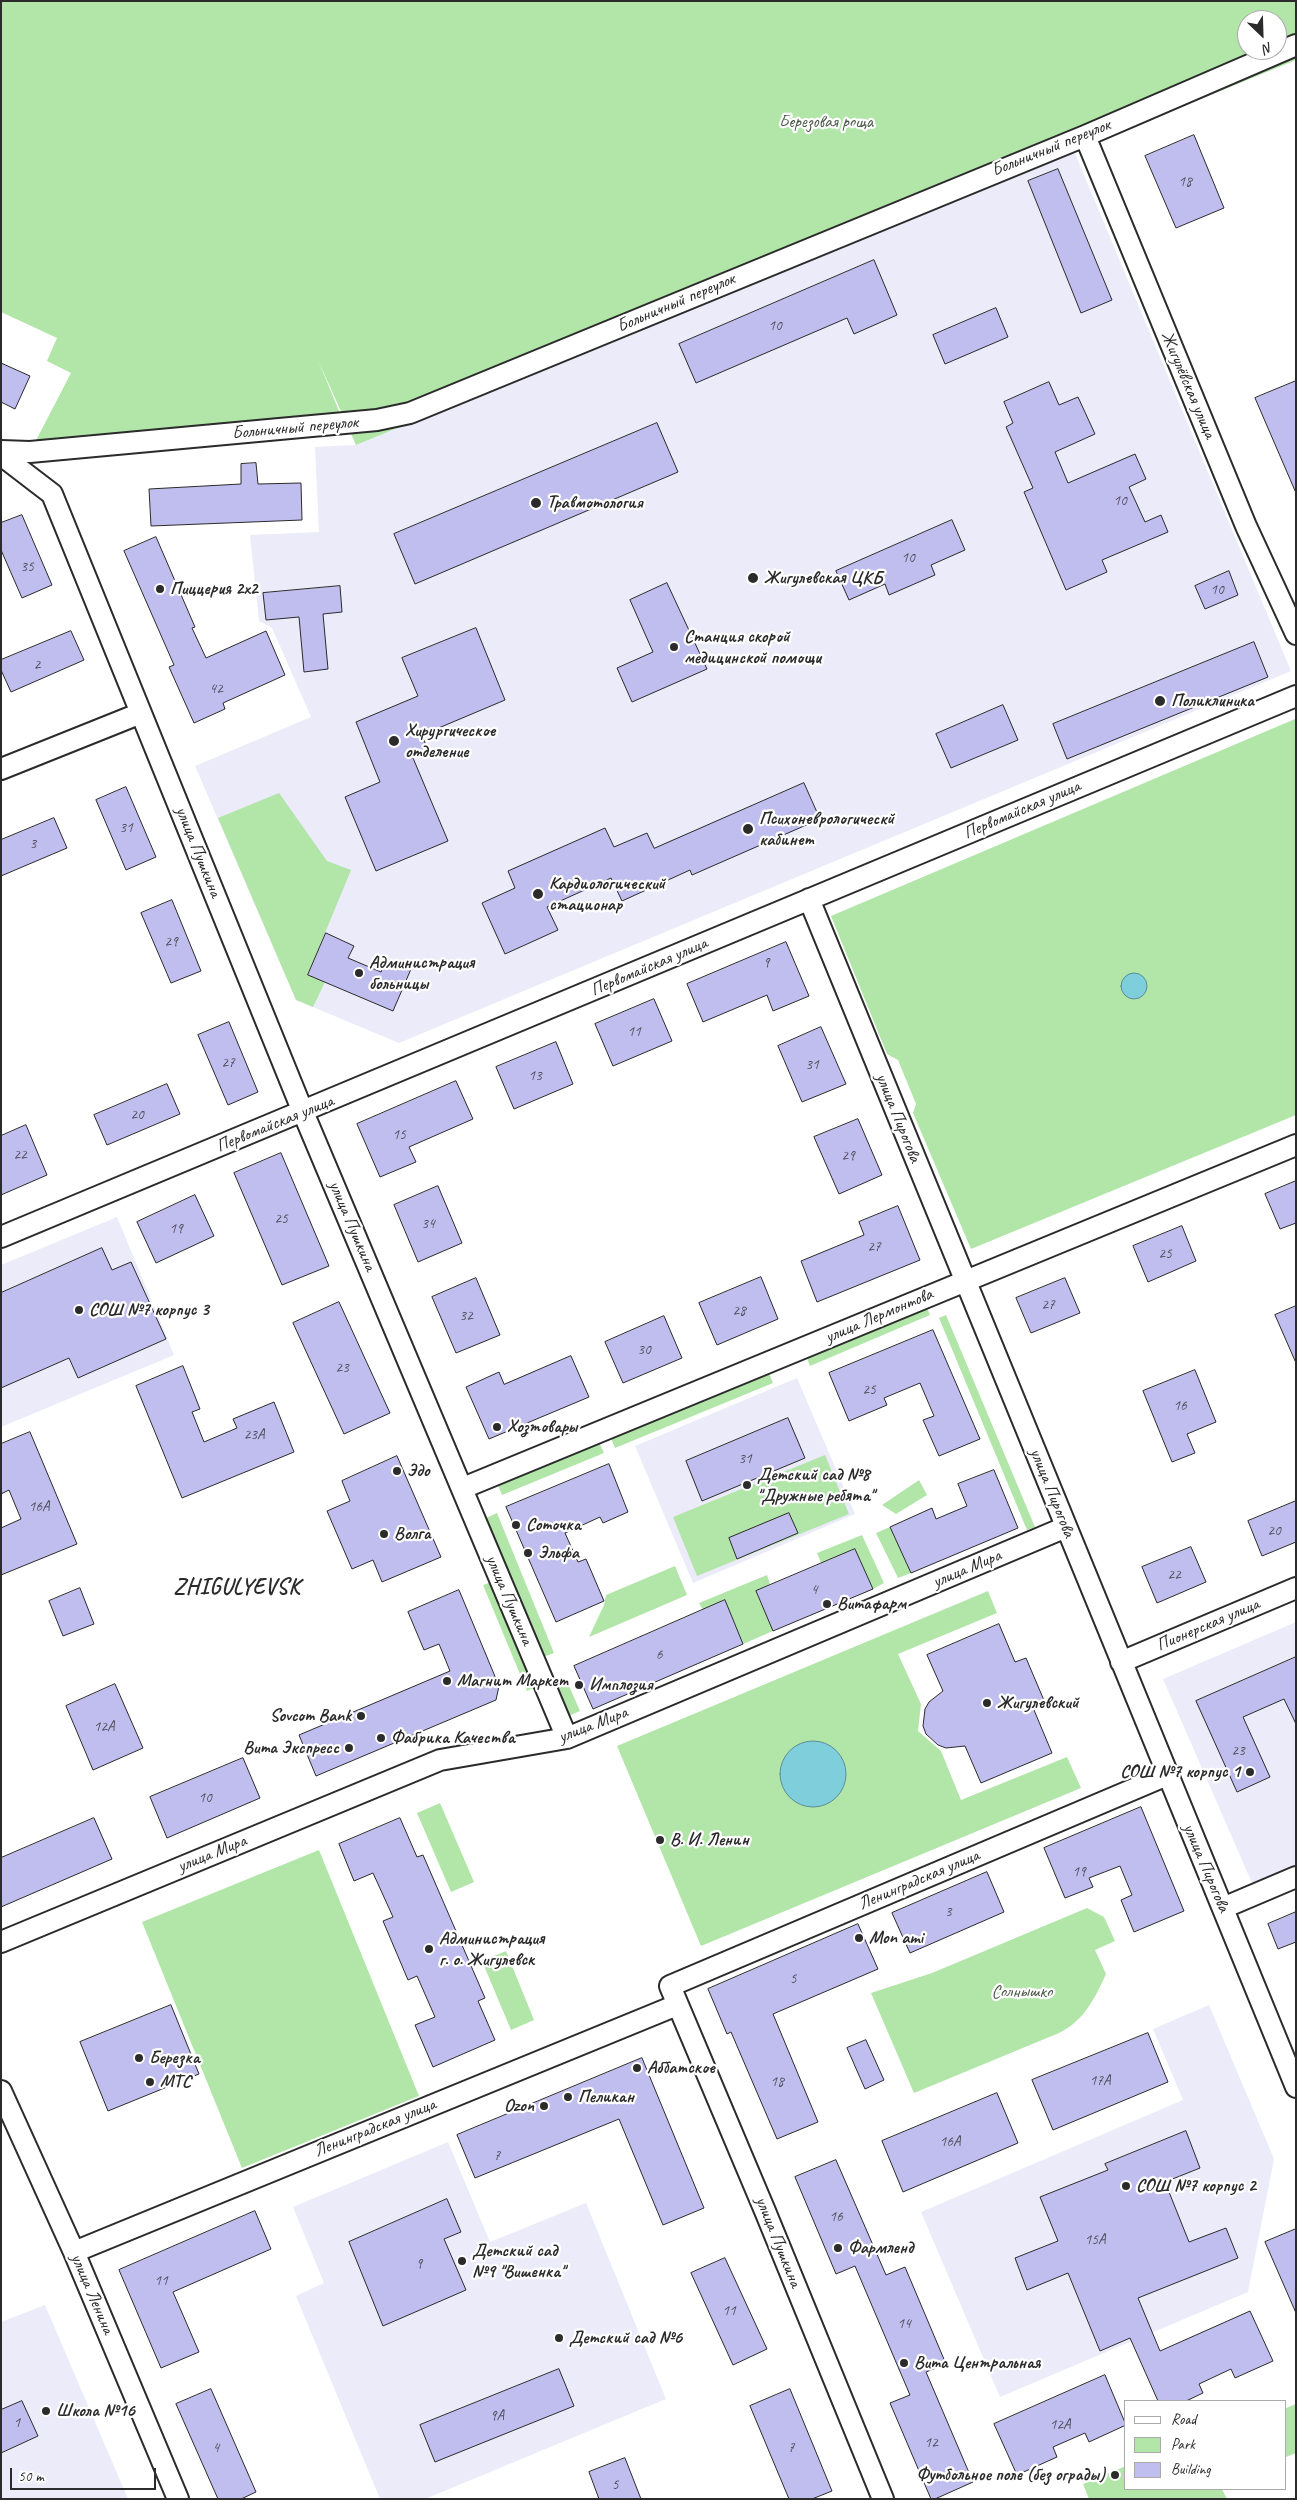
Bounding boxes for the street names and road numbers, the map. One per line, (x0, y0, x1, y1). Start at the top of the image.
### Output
street label: Больничный переулок (988, 114, 1114, 182)
street label: Больничный переулок (614, 268, 738, 338)
street label: Жигулёвская улица (1156, 328, 1220, 442)
street label: Больничный переулок (231, 412, 359, 444)
street label: Первомайская улица (960, 776, 1084, 844)
street label: улица Пушкина (170, 803, 226, 901)
street label: Первомайская улица (587, 933, 711, 1001)
street label: улица Пирогова (870, 1070, 926, 1166)
street label: Первомайская улица (213, 1091, 337, 1157)
street label: улица Пушкина (323, 1178, 381, 1274)
street label: улица Лермонтова (822, 1284, 936, 1348)
street label: улица Пирогова (1024, 1445, 1080, 1541)
street label: улица Мира (929, 1545, 1005, 1593)
street label: улица Пушкина (480, 1552, 538, 1648)
street label: Пионерская улица (1153, 1594, 1263, 1656)
street label: улица Мира (555, 1702, 631, 1748)
street label: улица Пирогова (1178, 1820, 1234, 1916)
street label: улица Мира (174, 1830, 250, 1878)
street label: Ленинградская улица (855, 1845, 983, 1915)
street label: Ленинградская улица (311, 2094, 439, 2162)
street label: улица Пушкина (750, 2193, 806, 2291)
street label: улица Ленина (65, 2251, 119, 2337)

